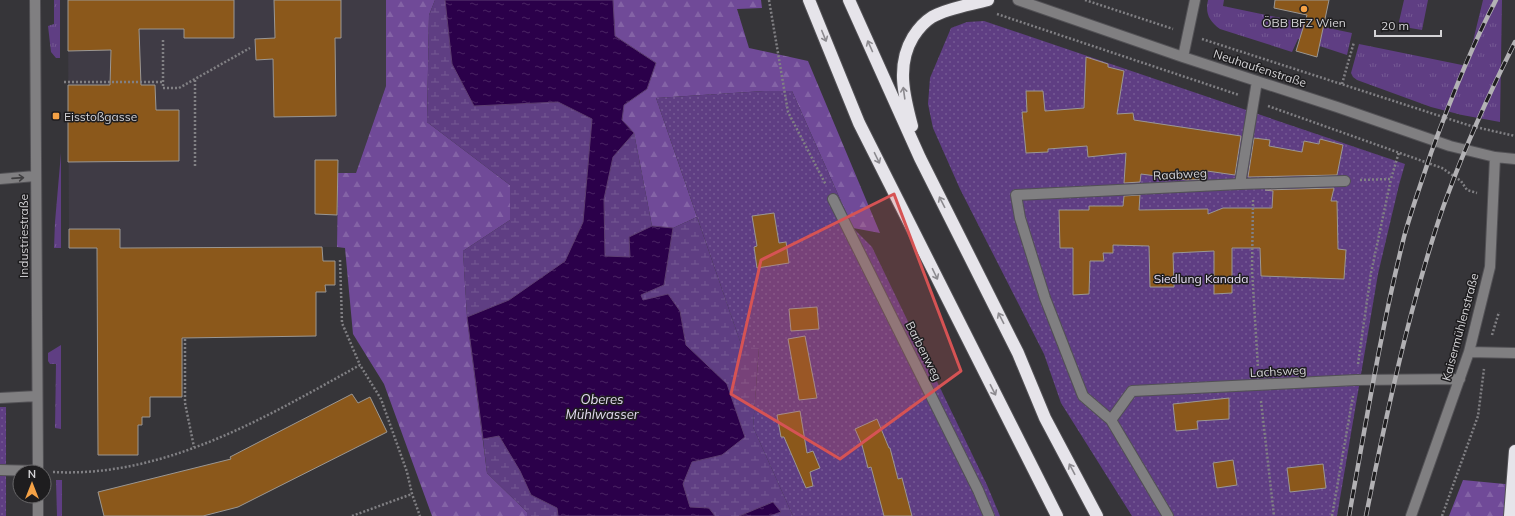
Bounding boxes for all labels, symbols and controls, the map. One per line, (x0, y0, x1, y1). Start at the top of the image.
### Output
marker: ÖBB BFZ Wien (1299, 4, 1309, 14)
scale bar (1375, 12, 1441, 38)
place label: ÖBB BFZ Wien (1262, 15, 1346, 30)
text: 20 m (1381, 18, 1409, 33)
one-way arrow (820, 30, 828, 42)
one-way arrow (866, 40, 873, 52)
street label: Neuhaufenstraße (1212, 46, 1308, 90)
one-way arrow (900, 87, 908, 100)
place label: Eisstoßgasse (64, 109, 137, 124)
marker: Eisstoßgasse (51, 111, 61, 121)
one-way arrow (874, 152, 881, 164)
street label: Raabweg (1153, 165, 1207, 183)
one-way arrow (11, 174, 24, 181)
street label: Industriestraße (16, 194, 31, 278)
one-way arrow (938, 196, 946, 208)
one-way arrow (932, 268, 939, 280)
park label: Siedlung Kanada (1154, 271, 1248, 286)
street label: Kaisermühlenstraße (1438, 271, 1482, 383)
one-way arrow (996, 312, 1004, 324)
street label: Barbenweg (903, 319, 945, 383)
street label: Lachsweg (1249, 362, 1307, 380)
one-way arrow (990, 384, 997, 396)
water label: Oberes Mühlwasser (565, 391, 640, 422)
one-way arrow (1068, 463, 1076, 475)
north arrow (12, 464, 52, 504)
text: N (28, 467, 36, 481)

